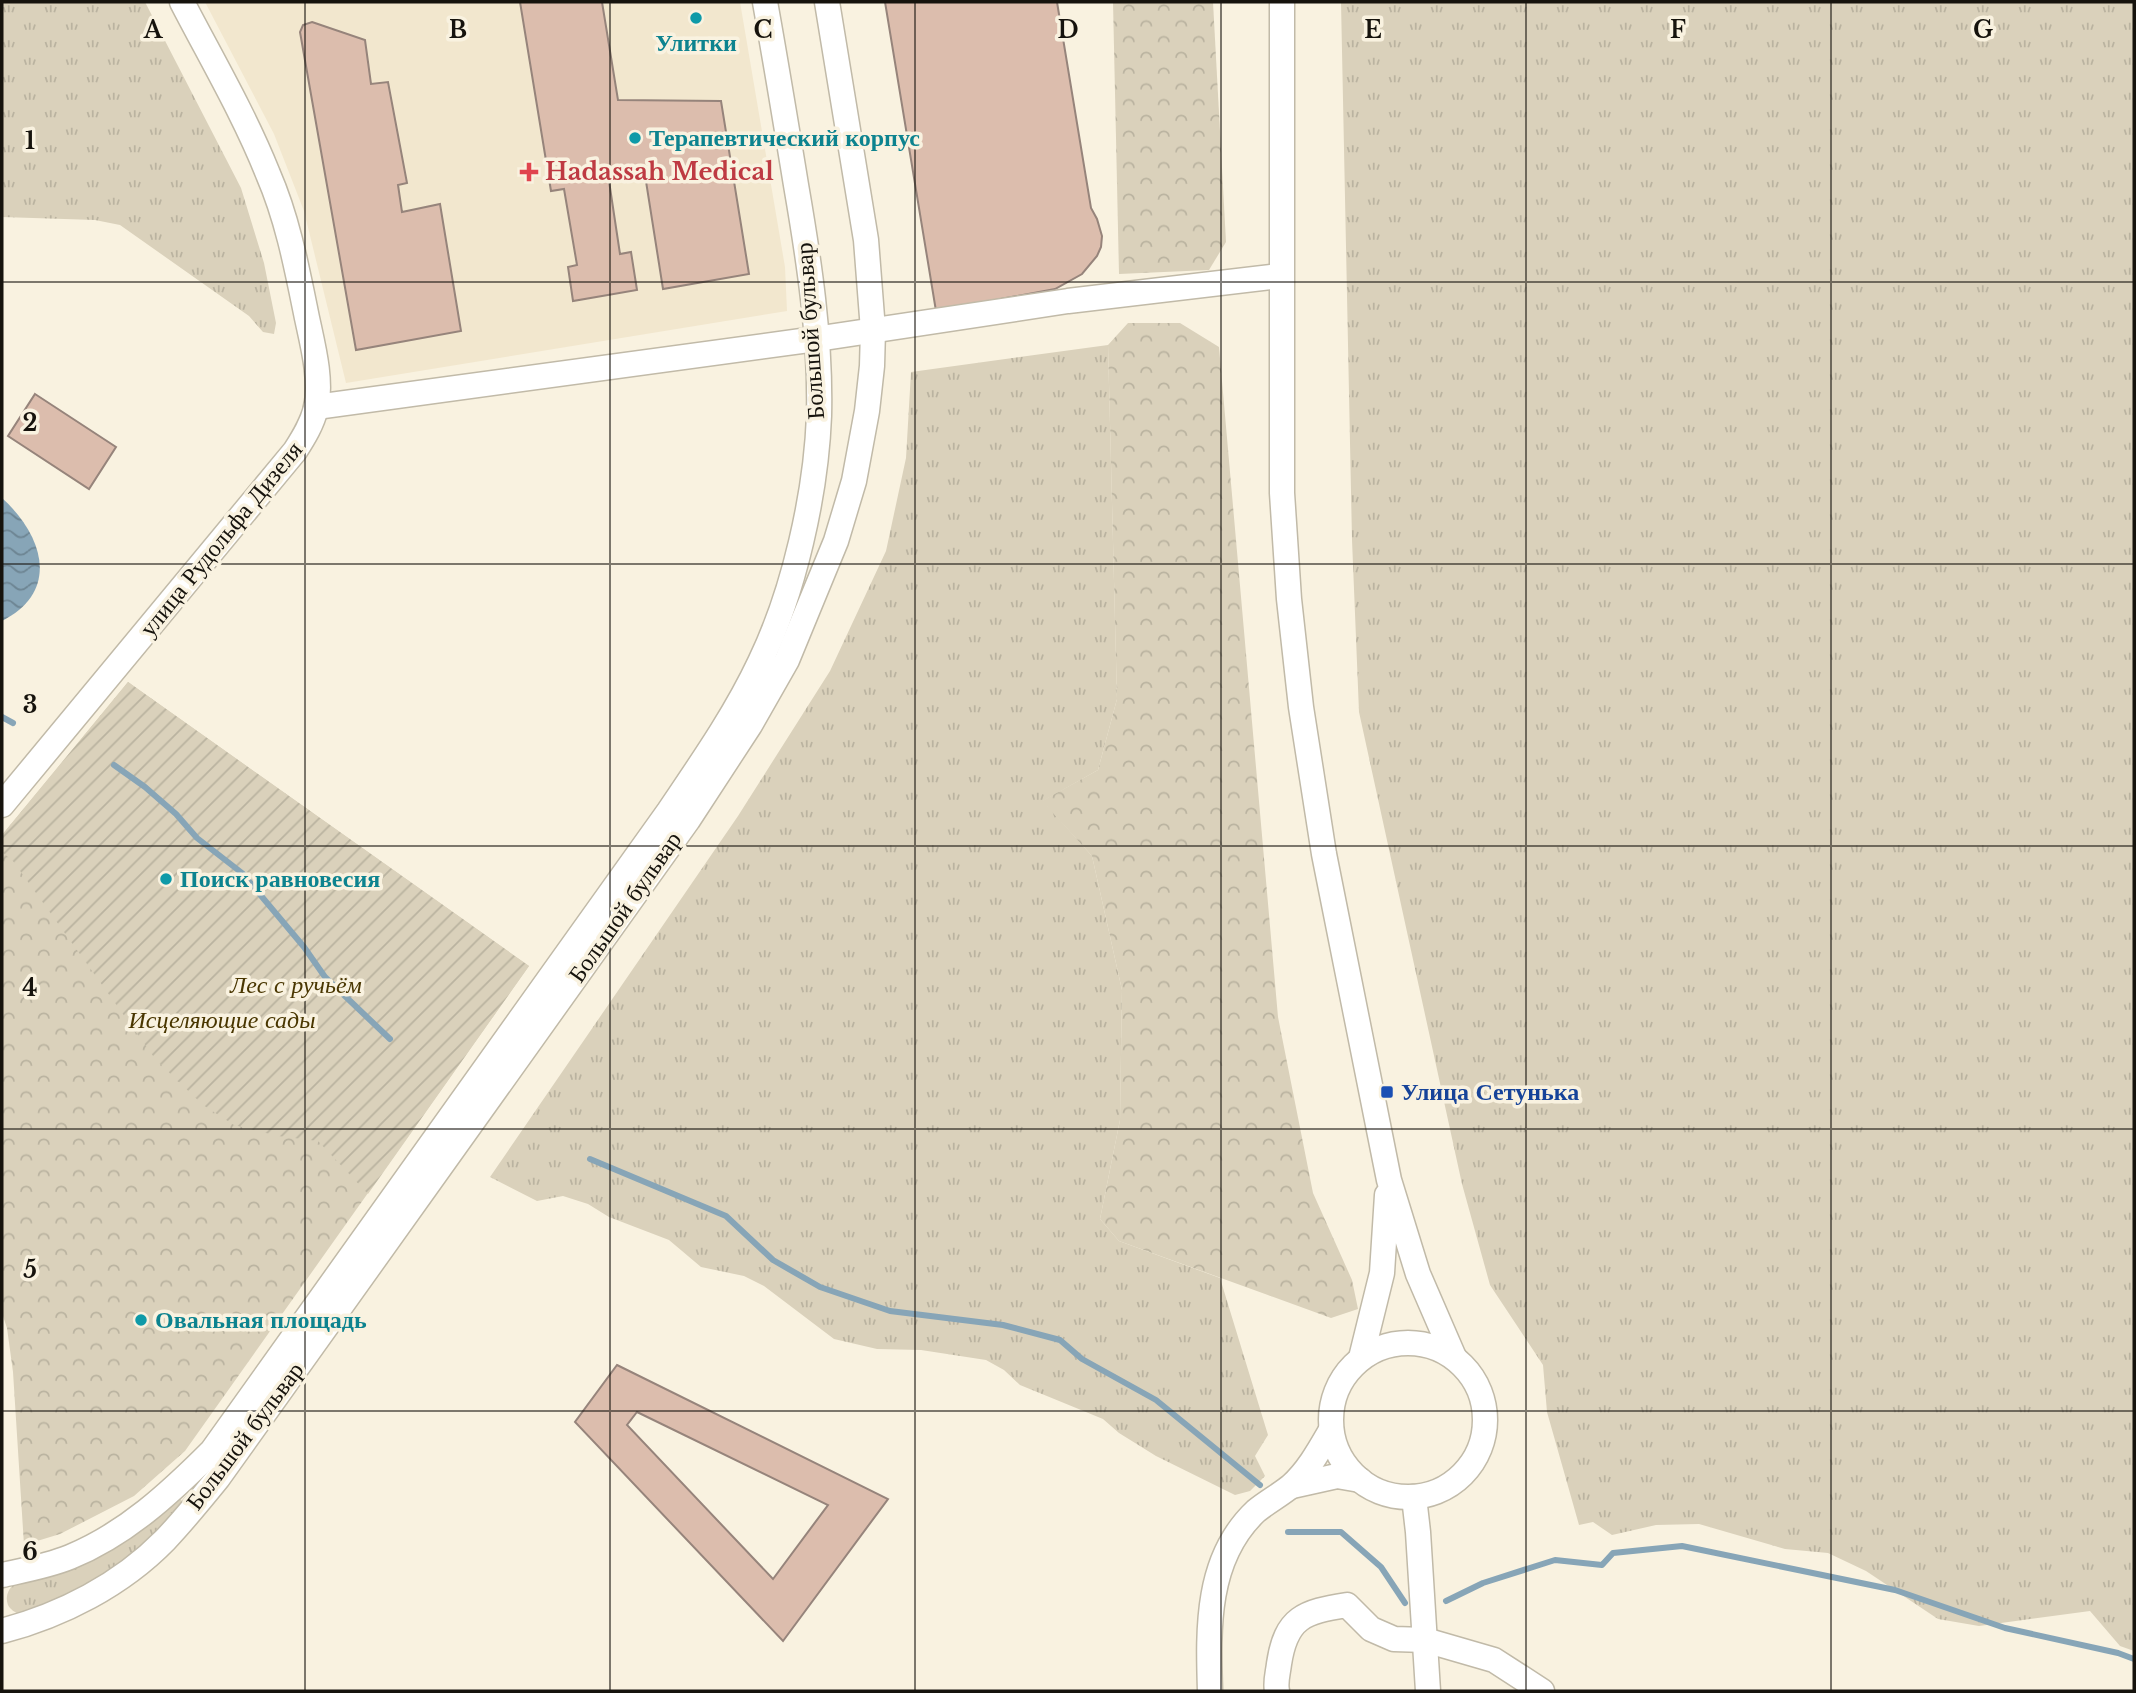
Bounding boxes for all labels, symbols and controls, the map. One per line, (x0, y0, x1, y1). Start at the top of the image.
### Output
marker: Улитки (688, 10, 704, 26)
text: A (143, 16, 164, 44)
text: B (449, 16, 467, 44)
text: C (754, 16, 772, 44)
text: D (1057, 16, 1079, 44)
text: E (1364, 16, 1382, 44)
text: F (1670, 16, 1686, 44)
text: G (1973, 16, 1993, 44)
place label: Улитки (655, 28, 737, 57)
place label: Терапевтический корпус (649, 123, 920, 152)
text: 1 (25, 127, 35, 155)
marker: Терапевтический корпус (627, 130, 643, 146)
place label: Hadassah Medical (545, 157, 774, 186)
marker: Hadassah Medical (519, 162, 539, 182)
street label: Большой бульвар (789, 242, 830, 421)
text: 2 (23, 409, 37, 437)
street label: улица Рудольфа Дизеля (133, 435, 308, 642)
text: 3 (23, 691, 37, 719)
street label: Большой бульвар (562, 826, 687, 988)
place label: Поиск равновесия (180, 864, 380, 893)
marker: Поиск равновесия (158, 871, 174, 887)
park label: Лес с ручьём (229, 970, 362, 999)
text: 4 (22, 974, 38, 1002)
park label: Исцеляющие сады (128, 1005, 315, 1034)
place label: Улица Сетунька (1401, 1077, 1579, 1106)
marker: Улица Сетунька (1379, 1084, 1395, 1100)
text: 5 (23, 1256, 37, 1284)
place label: Овальная площадь (155, 1305, 367, 1334)
marker: Овальная площадь (133, 1312, 149, 1328)
street label: Большой бульвар (180, 1356, 310, 1515)
text: 6 (22, 1538, 38, 1566)

